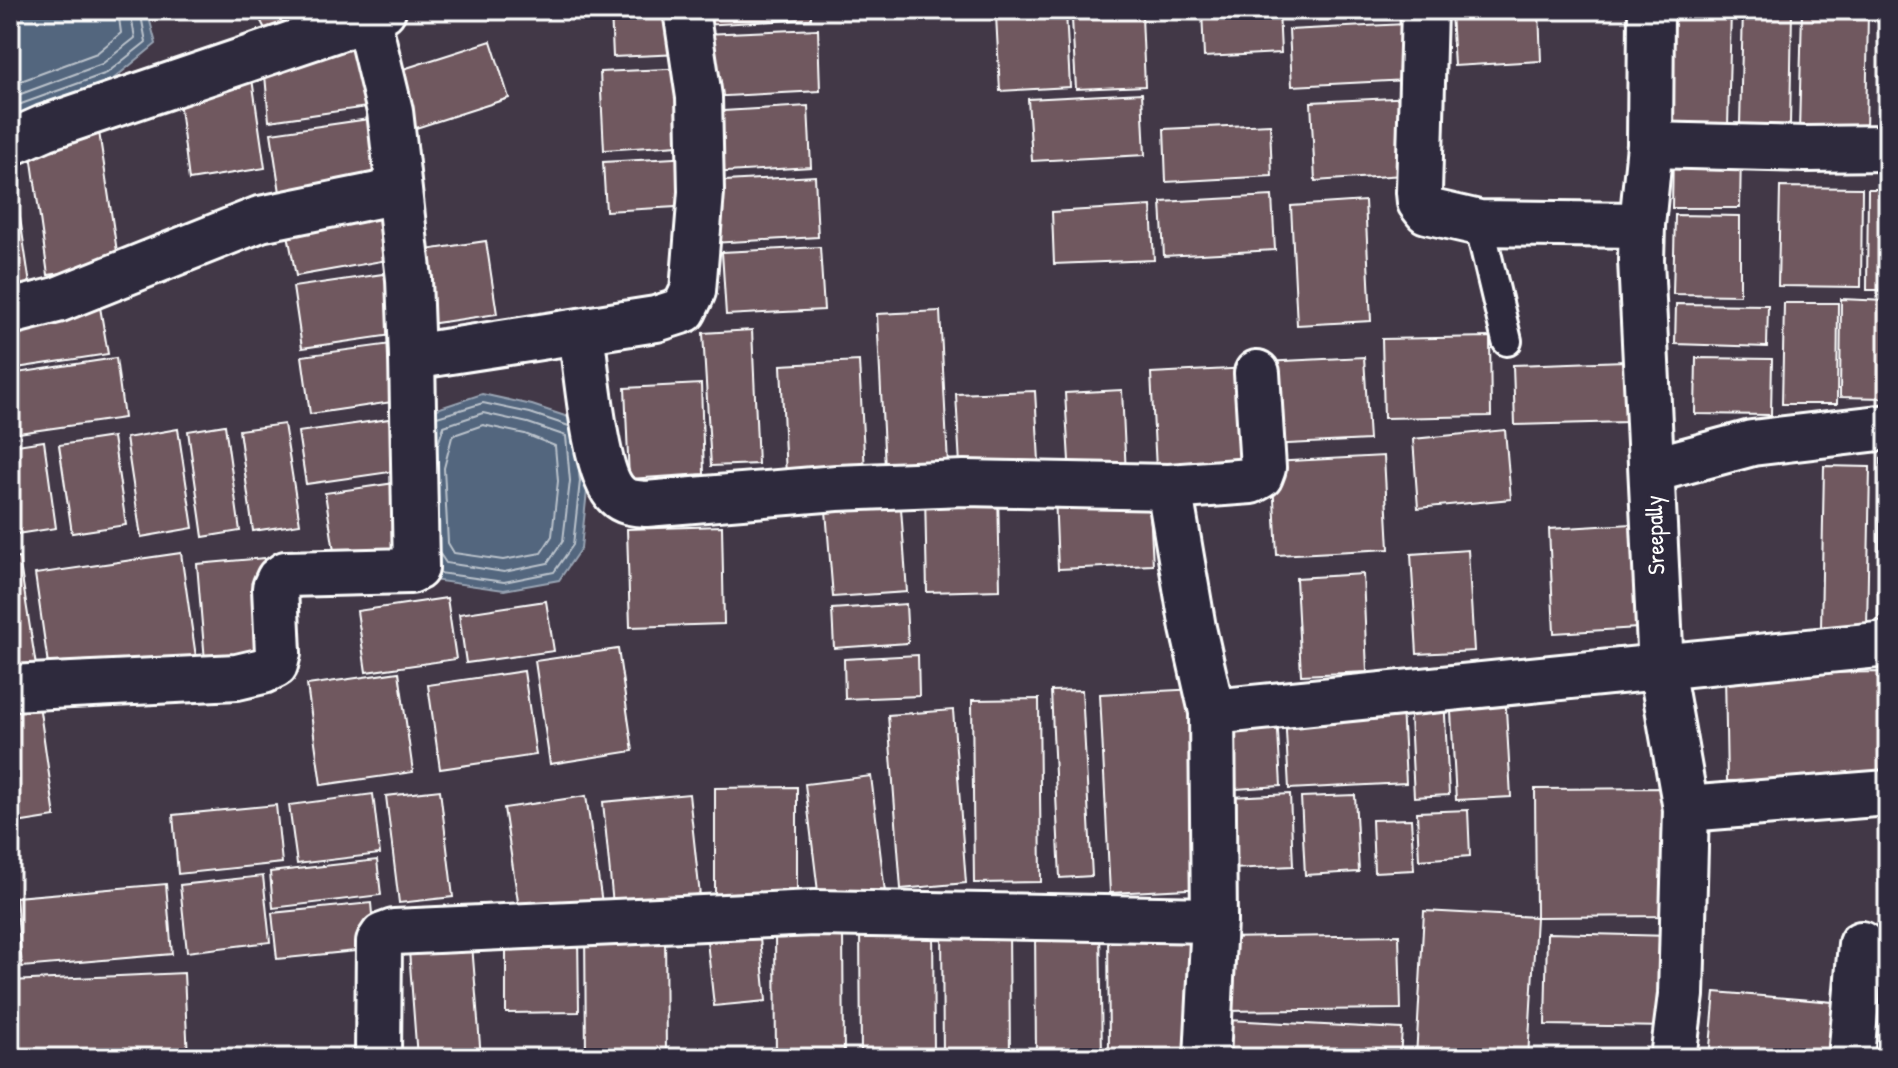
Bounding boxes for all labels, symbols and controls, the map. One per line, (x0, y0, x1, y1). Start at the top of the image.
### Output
street label: Sreepally (1637, 495, 1671, 575)

